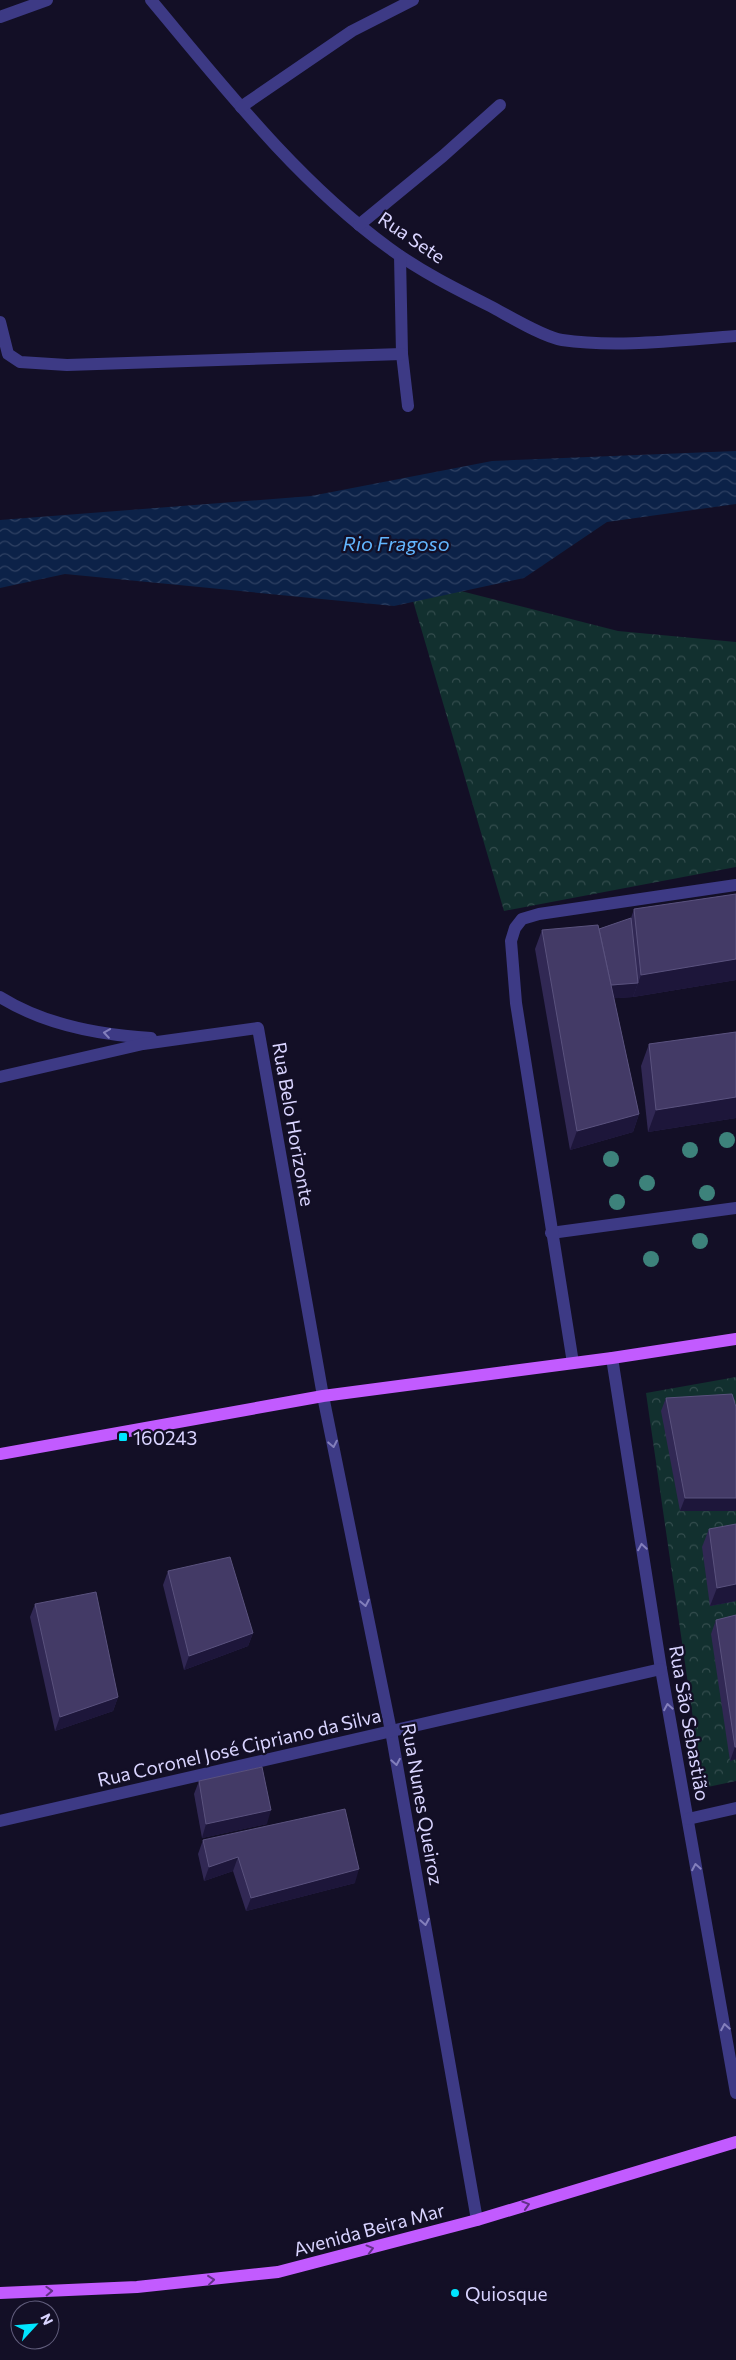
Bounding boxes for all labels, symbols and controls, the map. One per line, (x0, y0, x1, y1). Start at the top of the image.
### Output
street label: Rua Sete (374, 206, 450, 268)
water label: Rio Fragoso (342, 531, 450, 555)
one-way arrow (103, 1028, 111, 1039)
street label: Rua Belo Horizonte (268, 1040, 320, 1208)
place label: 160243 (133, 1426, 197, 1449)
marker: 160243 (117, 1431, 129, 1443)
one-way arrow (327, 1439, 338, 1448)
one-way arrow (637, 1543, 647, 1551)
one-way arrow (359, 1599, 370, 1607)
street label: Rua São Sebastião (665, 1643, 715, 1803)
street label: Rua Coronel José Cipriano da Silva (95, 1703, 383, 1791)
one-way arrow (663, 1703, 673, 1712)
street label: Rua Nunes Queiroz (397, 1721, 449, 1887)
one-way arrow (391, 1758, 401, 1767)
one-way arrow (692, 1863, 702, 1872)
one-way arrow (419, 1918, 429, 1927)
one-way arrow (720, 2023, 730, 2032)
street label: Avenida Beira Mar (291, 2198, 448, 2260)
one-way arrow (522, 2201, 530, 2211)
one-way arrow (365, 2244, 374, 2255)
one-way arrow (207, 2274, 215, 2285)
place label: Quiosque (465, 2282, 548, 2305)
one-way arrow (45, 2286, 53, 2297)
marker: Quiosque (449, 2287, 461, 2299)
north arrow (10, 2300, 60, 2350)
text: N (37, 2311, 57, 2328)

